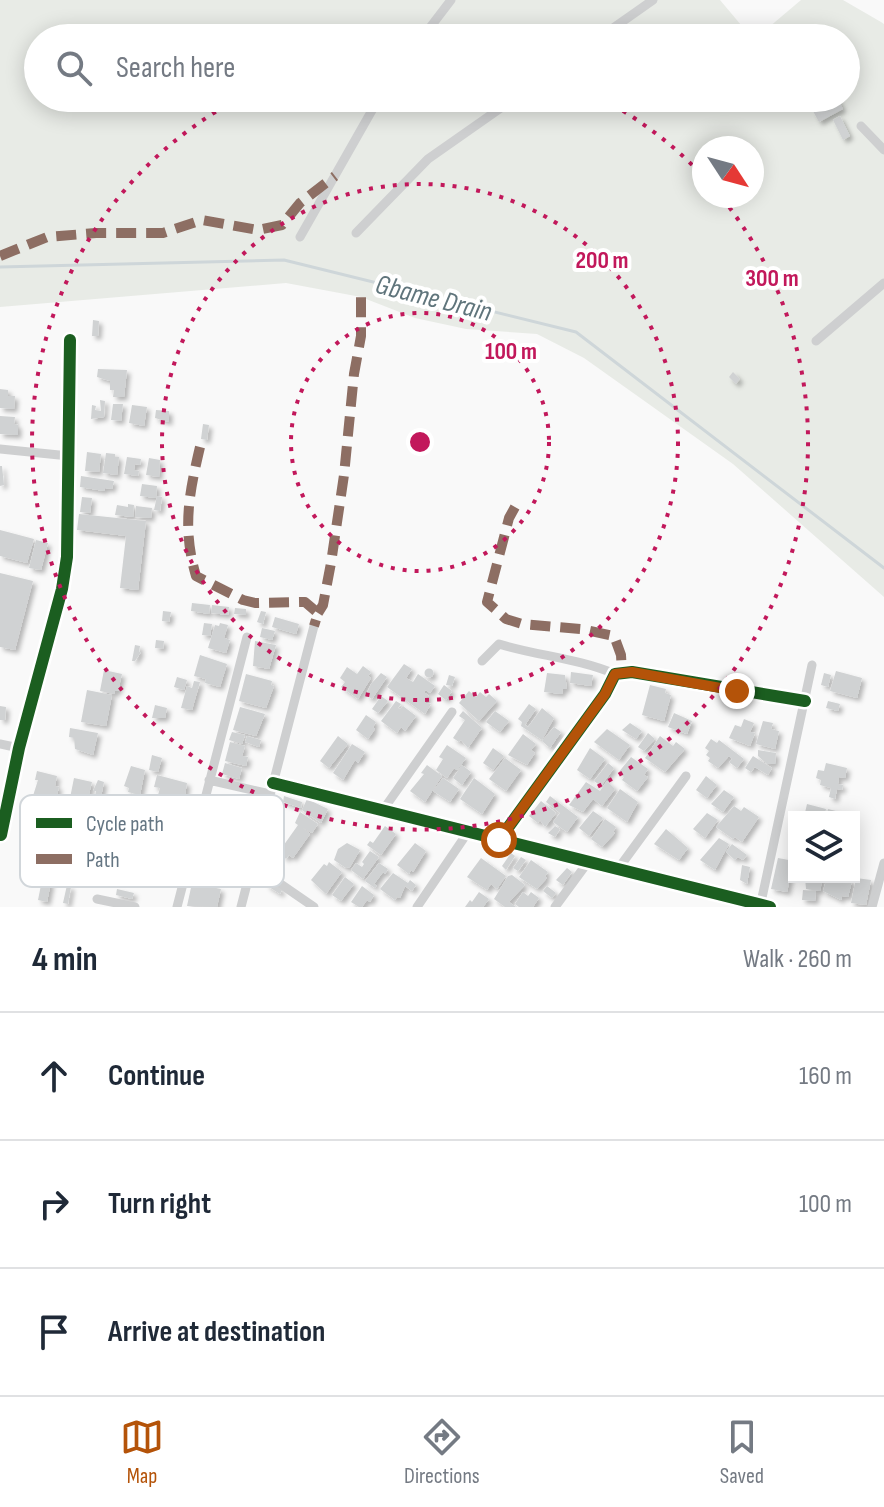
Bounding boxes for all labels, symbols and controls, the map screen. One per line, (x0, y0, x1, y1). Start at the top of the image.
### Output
search box (24, 24, 860, 112)
icon: search (52, 46, 96, 90)
text: Search here (116, 50, 235, 86)
north arrow (692, 136, 764, 208)
text: 200 m (575, 246, 629, 275)
text: 300 m (745, 264, 799, 293)
water label: Gbame Drain (372, 268, 495, 329)
text: 100 m (485, 337, 537, 366)
centre of rings (406, 428, 434, 456)
route end (719, 673, 755, 709)
legend (20, 795, 284, 887)
text: Cycle path (86, 811, 164, 838)
map controls (788, 811, 860, 883)
button: layers (788, 811, 860, 883)
route start (481, 822, 517, 858)
text: Path (86, 847, 120, 874)
text: 4 min (32, 939, 98, 980)
text: Walk · 260 m (743, 944, 852, 975)
icon: ahead (32, 1054, 76, 1098)
text: Continue (108, 1058, 205, 1094)
text: 160 m (799, 1061, 852, 1092)
icon: right (32, 1182, 76, 1226)
text: Turn right (108, 1186, 211, 1222)
text: 100 m (799, 1189, 852, 1220)
icon: arrive (32, 1310, 76, 1354)
text: Arrive at destination (108, 1314, 325, 1350)
tab: Map (120, 1415, 164, 1490)
tab: Directions (404, 1415, 480, 1490)
tab: Saved (720, 1415, 764, 1490)

